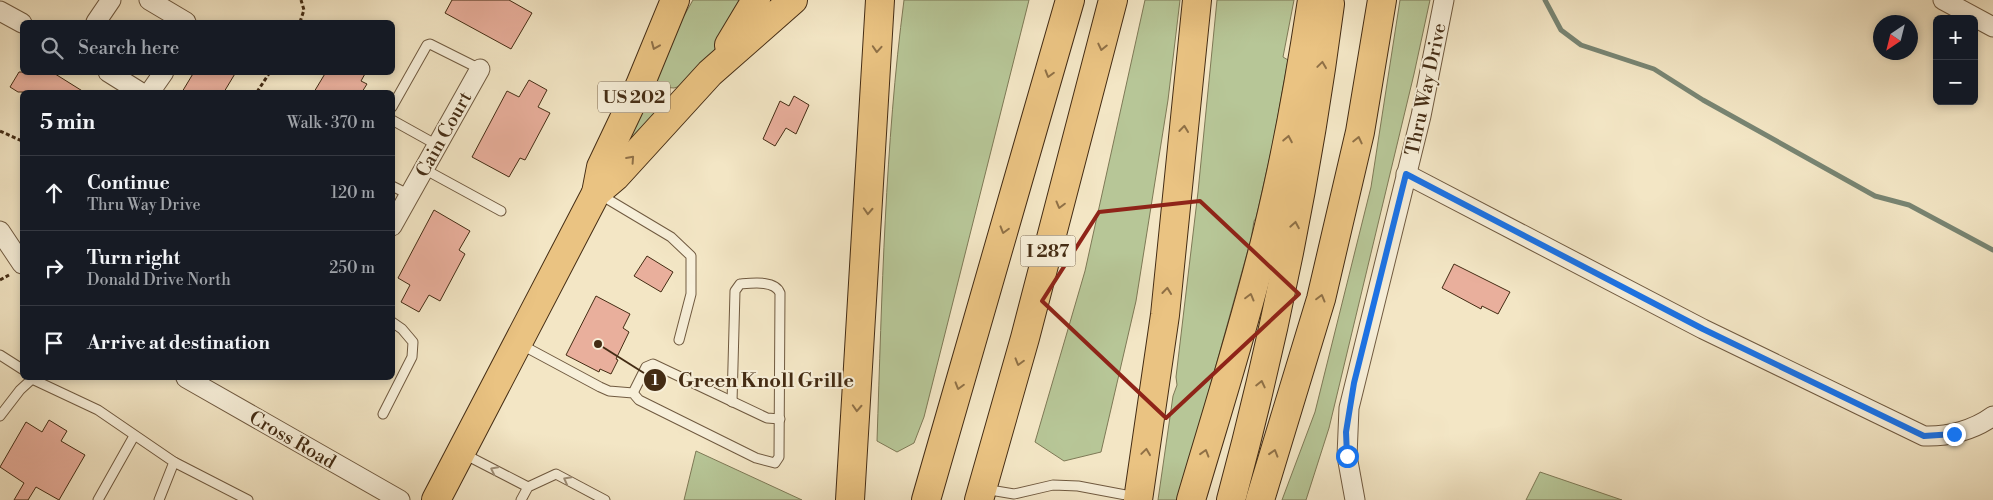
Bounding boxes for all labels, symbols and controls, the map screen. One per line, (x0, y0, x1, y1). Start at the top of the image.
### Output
north arrow (1873, 15, 1918, 60)
map controls (1933, 15, 1978, 105)
button: + (1933, 15, 1978, 60)
search box (20, 20, 395, 75)
street label: Thru Way Drive (1400, 21, 1452, 158)
icon: search (38, 34, 66, 62)
text: Search here (78, 36, 179, 60)
one-way arrow (651, 42, 661, 50)
one-way arrow (1097, 43, 1108, 52)
one-way arrow (872, 45, 883, 53)
button: − (1933, 60, 1978, 105)
one-way arrow (1316, 61, 1327, 69)
one-way arrow (1045, 69, 1055, 77)
road number: US 202 (598, 81, 670, 112)
street label: Cain Court (411, 87, 477, 181)
text: 5 min (40, 110, 95, 136)
text: Walk · 370 m (287, 113, 375, 133)
one-way arrow (1178, 125, 1189, 133)
one-way arrow (1282, 135, 1292, 144)
one-way arrow (1352, 135, 1363, 144)
one-way arrow (625, 156, 634, 165)
text: Continue (87, 171, 170, 195)
icon: ahead (40, 179, 68, 207)
text: 120 m (331, 183, 375, 203)
text: Thru Way Drive (87, 195, 201, 215)
one-way arrow (1056, 200, 1066, 208)
one-way arrow (862, 207, 873, 215)
one-way arrow (1289, 221, 1299, 230)
one-way arrow (999, 225, 1010, 234)
road number: I 287 (1020, 236, 1076, 266)
text: Turn right (87, 246, 180, 270)
icon: right (40, 254, 68, 282)
text: 250 m (329, 258, 375, 278)
text: Donald Drive North (87, 270, 231, 290)
one-way arrow (1161, 286, 1172, 294)
one-way arrow (1244, 293, 1255, 302)
one-way arrow (1315, 293, 1326, 302)
icon: arrive (40, 329, 68, 357)
text: Arrive at destination (87, 331, 270, 355)
one-way arrow (1014, 357, 1024, 365)
callout: Green Knoll Grille (643, 362, 864, 397)
text: Green Knoll Grille (678, 369, 854, 394)
text: 1 (651, 371, 659, 390)
one-way arrow (1255, 380, 1266, 389)
one-way arrow (954, 381, 964, 390)
one-way arrow (851, 404, 862, 412)
street label: Cross Road (245, 405, 340, 474)
route end (1943, 423, 1966, 446)
route start (1336, 445, 1359, 468)
one-way arrow (1140, 448, 1151, 456)
one-way arrow (1199, 450, 1209, 458)
one-way arrow (1269, 450, 1279, 458)
one-way arrow (491, 466, 500, 476)
one-way arrow (563, 476, 572, 486)

